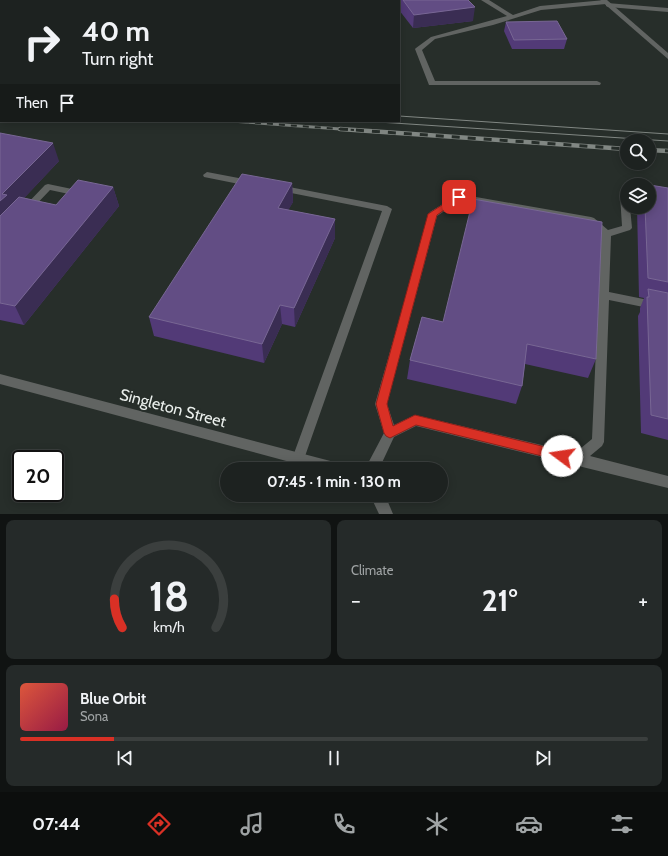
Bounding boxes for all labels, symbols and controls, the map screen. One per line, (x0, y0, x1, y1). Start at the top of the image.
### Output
text: 40 m (82, 14, 150, 48)
icon: right (16, 16, 68, 68)
text: Turn right (82, 48, 153, 70)
icon: arrive (56, 92, 78, 114)
text: Then (16, 94, 48, 112)
map controls (620, 134, 656, 214)
button: search (620, 134, 656, 170)
button: layers (620, 178, 656, 214)
pin (442, 180, 476, 214)
icon: arrive (448, 186, 470, 208)
street label: Singleton Street (118, 385, 229, 431)
position arrow (541, 435, 583, 477)
speed limit sign: 20 (12, 450, 64, 502)
text: 07:45 · 1 min · 130 m (267, 473, 401, 491)
text: Climate (351, 562, 393, 578)
text: 18 (148, 570, 189, 620)
text: 21° (482, 582, 517, 619)
text: − (351, 587, 361, 614)
text: + (638, 587, 648, 614)
text: km/h (153, 617, 184, 635)
text: Blue Orbit (80, 690, 146, 708)
text: Sona (80, 708, 108, 724)
icon: previous (114, 747, 136, 769)
icon: pause (323, 747, 345, 769)
icon: next (532, 747, 554, 769)
icon: directions (145, 810, 173, 838)
icon: music (238, 810, 266, 838)
icon: phone (330, 810, 358, 838)
icon: climate (423, 810, 451, 838)
icon: car (515, 810, 543, 838)
icon: filters (608, 810, 636, 838)
text: 07:44 (32, 813, 81, 835)

